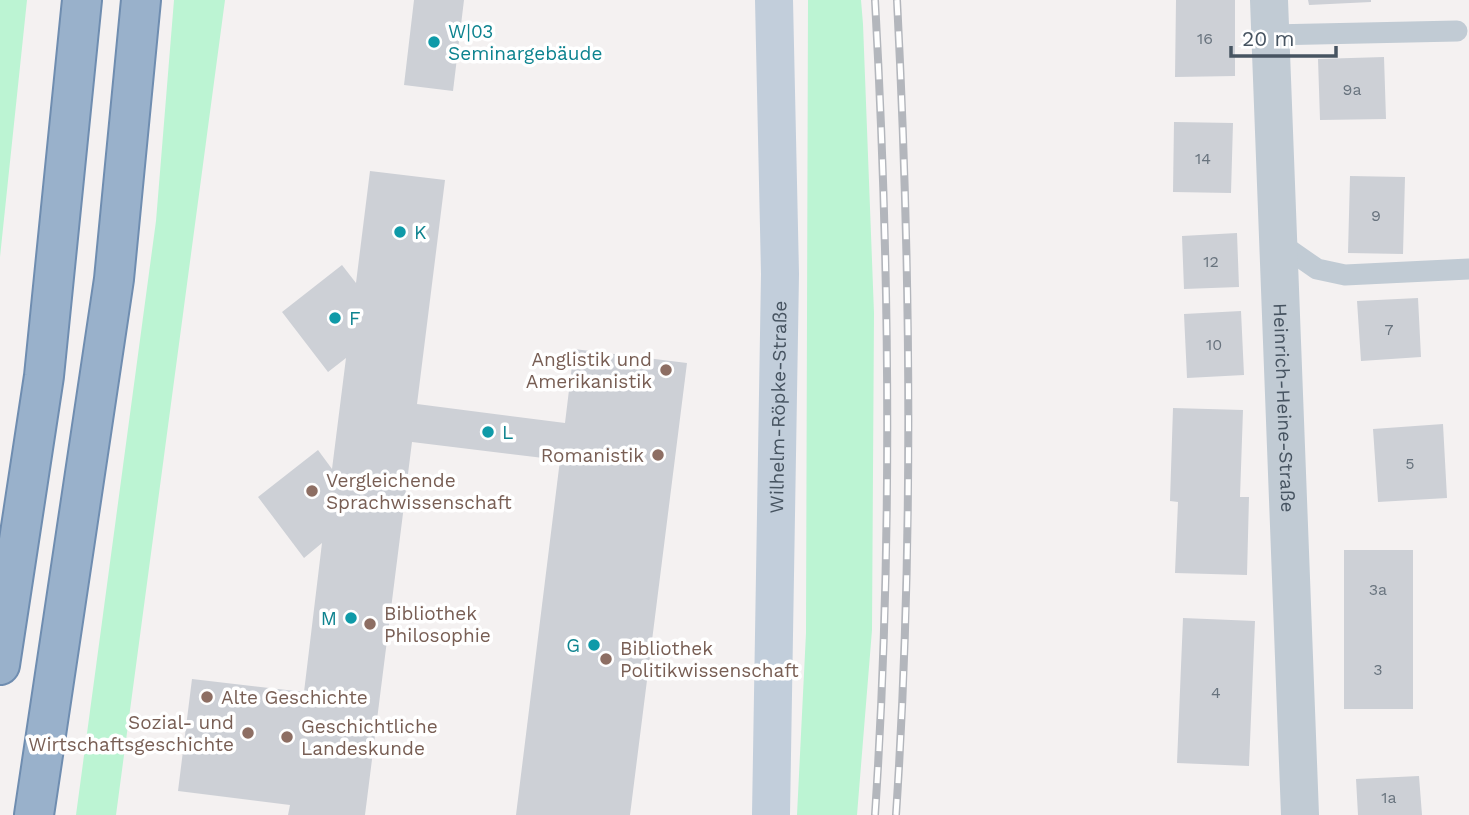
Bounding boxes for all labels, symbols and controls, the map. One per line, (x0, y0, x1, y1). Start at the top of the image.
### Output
scale bar (1231, 14, 1336, 58)
place label: W|03 Seminargebäude (448, 20, 602, 65)
text: 20 m (1242, 26, 1294, 51)
house number: 16 (1197, 29, 1213, 48)
marker: W|03 Seminargebäude (426, 34, 442, 50)
house number: 9a (1343, 80, 1361, 99)
house number: 14 (1195, 149, 1211, 168)
house number: 9 (1371, 206, 1381, 225)
place label: K (414, 221, 426, 244)
marker: K (392, 224, 408, 240)
house number: 12 (1203, 252, 1219, 271)
street label: Wilhelm-Röpke-Straße (765, 300, 791, 514)
street label: Heinrich-Heine-Straße (1269, 303, 1300, 513)
place label: F (349, 307, 361, 330)
marker: F (327, 310, 343, 326)
house number: 7 (1385, 320, 1394, 339)
house number: 10 (1206, 335, 1222, 354)
place label: Anglistik und Amerikanistik (526, 348, 652, 393)
marker: Anglistik und Amerikanistik (658, 362, 674, 378)
place label: L (502, 421, 513, 444)
marker: L (480, 424, 496, 440)
place label: Romanistik (541, 444, 644, 467)
marker: Romanistik (650, 447, 666, 463)
house number: 5 (1405, 454, 1415, 473)
place label: Vergleichende Sprachwissenschaft (326, 469, 512, 514)
marker: Vergleichende Sprachwissenschaft (304, 483, 320, 499)
house number: 3a (1369, 580, 1387, 599)
place label: Bibliothek Philosophie (384, 602, 491, 647)
place label: M (321, 607, 337, 630)
marker: M (343, 610, 359, 626)
marker: Bibliothek Philosophie (362, 616, 378, 632)
place label: G (566, 634, 580, 657)
marker: G (586, 637, 602, 653)
place label: Bibliothek Politikwissenschaft (620, 637, 799, 682)
marker: Bibliothek Politikwissenschaft (598, 651, 614, 667)
house number: 3 (1373, 660, 1383, 679)
house number: 4 (1211, 683, 1221, 702)
place label: Alte Geschichte (221, 686, 368, 709)
marker: Alte Geschichte (199, 689, 215, 705)
place label: Sozial- und Wirtschaftsgeschichte (28, 711, 234, 756)
place label: Geschichtliche Landeskunde (301, 715, 438, 760)
marker: Sozial- und Wirtschaftsgeschichte (240, 725, 256, 741)
marker: Geschichtliche Landeskunde (279, 729, 295, 745)
house number: 1a (1381, 788, 1397, 807)

